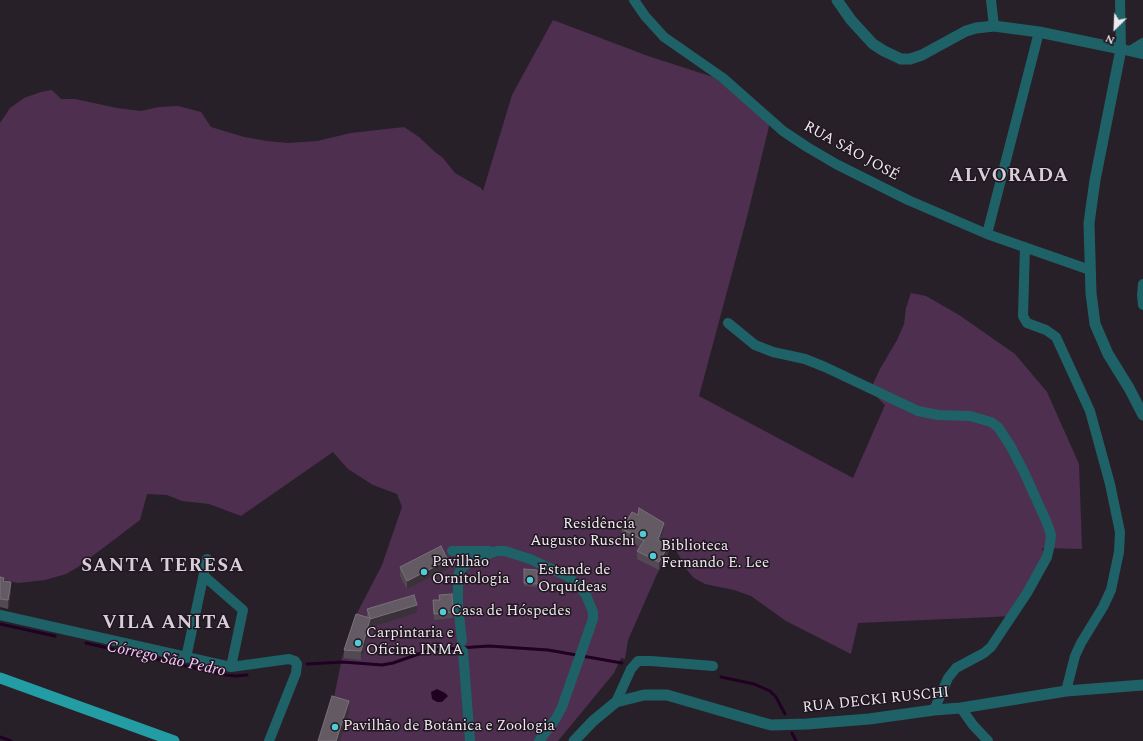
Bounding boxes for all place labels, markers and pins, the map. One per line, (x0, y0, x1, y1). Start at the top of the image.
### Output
place label: Residência Augusto Ruschi (530, 516, 635, 551)
marker: Residência Augusto Ruschi (638, 529, 648, 539)
place label: Biblioteca Fernando E. Lee (661, 538, 769, 573)
marker: Biblioteca Fernando E. Lee (648, 551, 658, 561)
place label: Pavilhão Ornitologia (432, 554, 510, 589)
place label: Estande de Orquídeas (538, 562, 611, 597)
marker: Pavilhão Ornitologia (419, 567, 429, 577)
marker: Estande de Orquídeas (525, 575, 535, 585)
place label: Casa de Hóspedes (451, 603, 571, 621)
marker: Casa de Hóspedes (438, 607, 448, 617)
place label: Carpintaria e Oficina INMA (366, 625, 463, 660)
marker: Carpintaria e Oficina INMA (353, 638, 363, 648)
place label: Pavilhão de Botânica e Zoologia (343, 718, 555, 736)
marker: Pavilhão de Botânica e Zoologia (330, 722, 340, 732)

